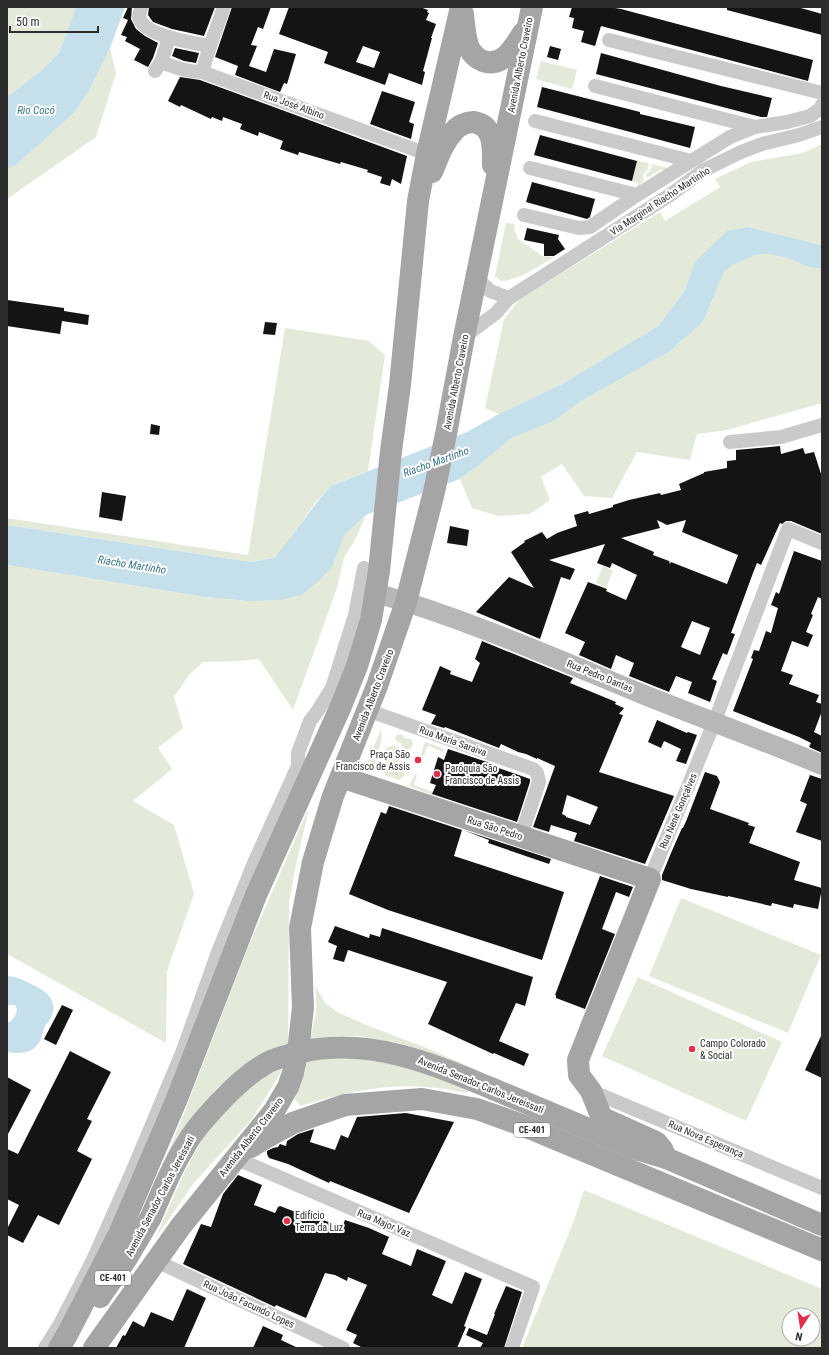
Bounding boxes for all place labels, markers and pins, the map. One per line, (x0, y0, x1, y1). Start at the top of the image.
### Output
place label: Praça São Francisco de Assis (336, 749, 410, 772)
marker: Praça São Francisco de Assis (413, 755, 423, 765)
place label: Paróquia São Francisco de Assis (445, 763, 520, 786)
marker: Paróquia São Francisco de Assis (432, 769, 442, 779)
place label: Campo Colorado & Social (700, 1038, 766, 1061)
marker: Campo Colorado & Social (687, 1044, 697, 1054)
place label: Edifício Terra da Luz (295, 1210, 343, 1233)
marker: Edifício Terra da Luz (282, 1216, 292, 1226)

